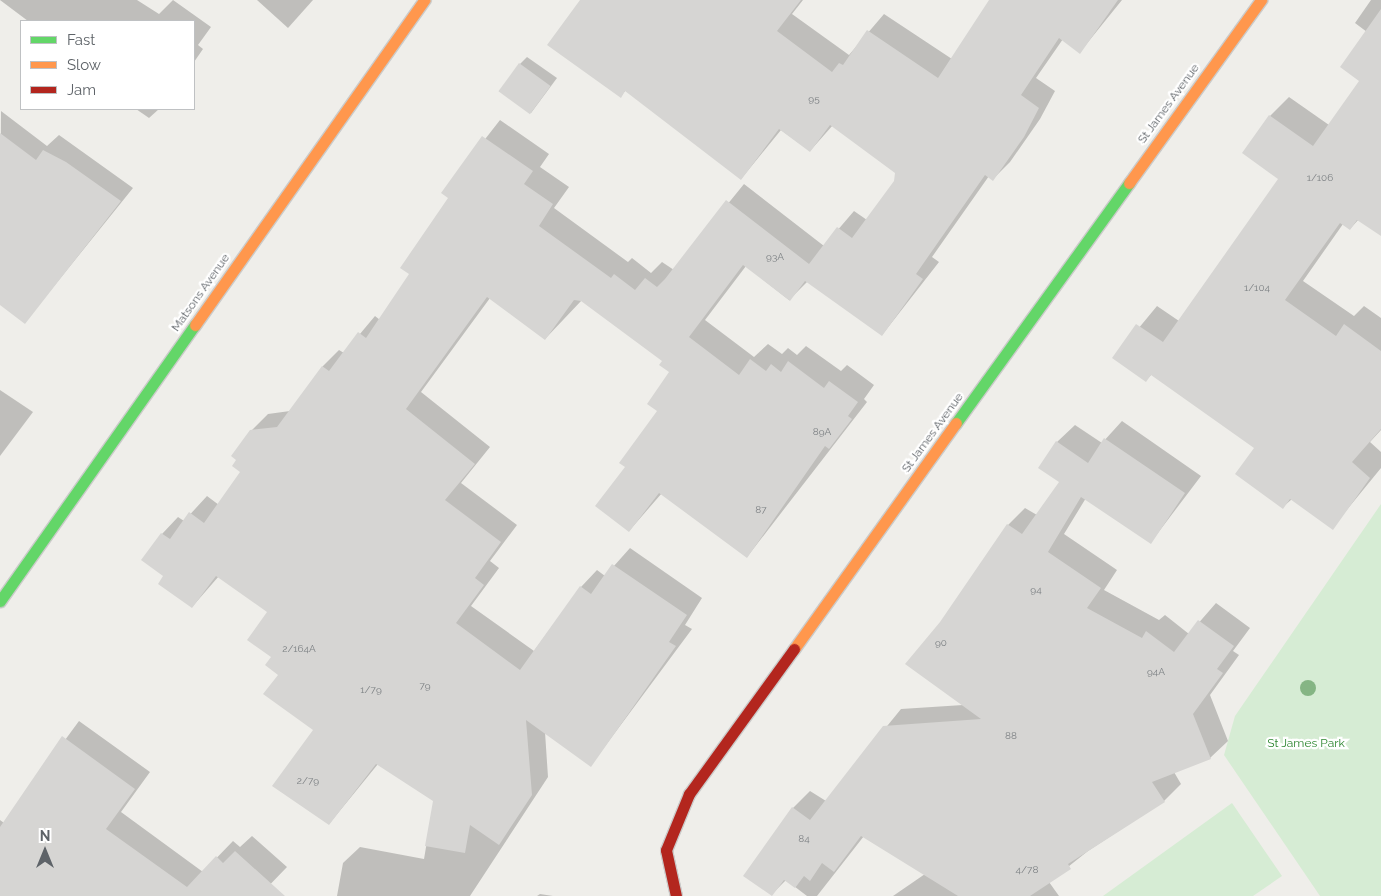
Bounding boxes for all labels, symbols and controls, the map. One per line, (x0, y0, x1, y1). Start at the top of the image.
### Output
legend (20, 20, 195, 110)
text: Fast (67, 31, 95, 49)
text: Slow (67, 56, 101, 74)
street label: St James Avenue (1135, 61, 1203, 147)
text: Jam (67, 81, 96, 99)
house number: 95 (808, 93, 820, 105)
house number: 1/106 (1307, 172, 1333, 184)
street label: Matsons Avenue (169, 251, 233, 335)
house number: 93A (766, 251, 784, 263)
house number: 1/104 (1244, 282, 1270, 294)
street label: St James Avenue (899, 390, 967, 476)
house number: 89A (813, 426, 831, 438)
house number: 87 (755, 504, 767, 516)
house number: 94 (1030, 584, 1042, 596)
house number: 90 (935, 637, 947, 649)
house number: 2/164A (282, 643, 316, 655)
house number: 94A (1147, 666, 1165, 678)
house number: 79 (419, 680, 431, 692)
house number: 1/79 (360, 684, 382, 696)
house number: 88 (1005, 730, 1017, 742)
park label: St James Park (1267, 737, 1345, 751)
house number: 2/79 (297, 775, 319, 787)
north arrow (20, 826, 70, 876)
text: N (40, 828, 50, 844)
house number: 84 (798, 833, 810, 845)
house number: 4/78 (1016, 864, 1038, 876)

